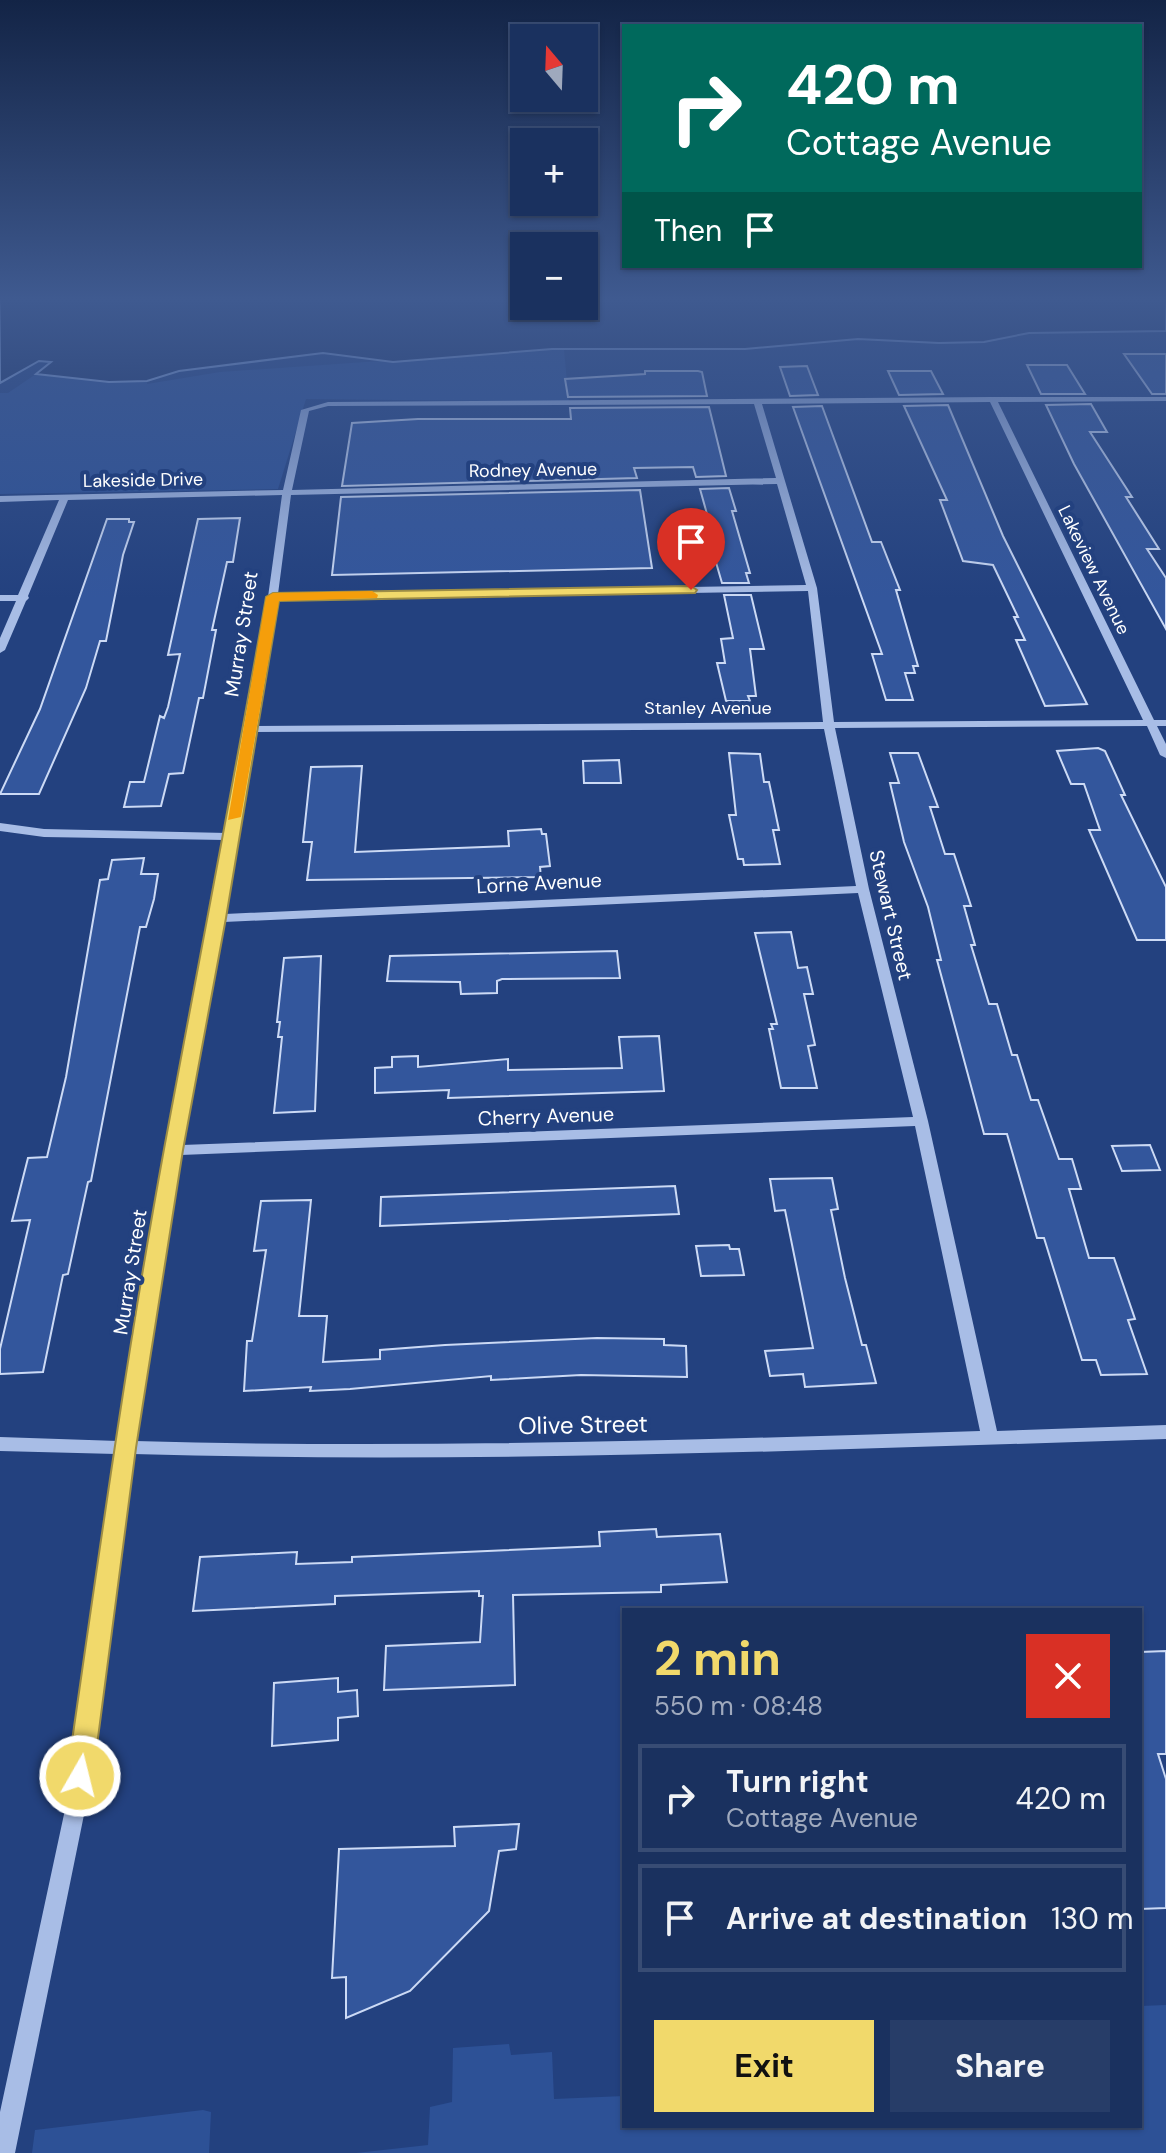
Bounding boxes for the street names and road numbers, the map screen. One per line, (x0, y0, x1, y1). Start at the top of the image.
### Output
street label: Rodney Avenue (469, 457, 597, 483)
street label: Lakeside Drive (83, 467, 203, 493)
street label: Lakeview Avenue (1052, 501, 1136, 639)
street label: Murray Street (218, 569, 264, 699)
street label: Stanley Avenue (644, 696, 772, 720)
street label: Stewart Street (863, 847, 919, 983)
street label: Lorne Avenue (476, 867, 602, 899)
street label: Cherry Avenue (477, 1101, 615, 1131)
street label: Murray Street (107, 1207, 153, 1337)
street label: Olive Street (518, 1408, 648, 1441)

